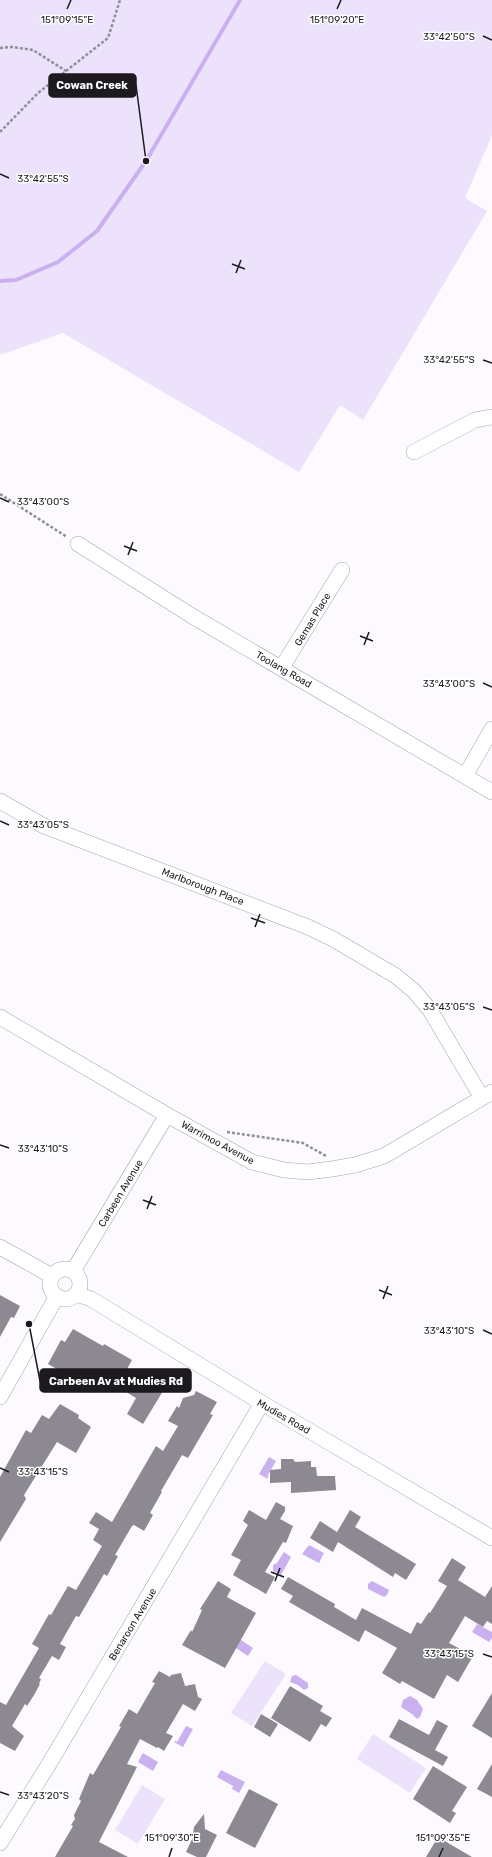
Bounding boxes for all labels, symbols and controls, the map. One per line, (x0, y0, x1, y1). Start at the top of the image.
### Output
text: 151°09'15"E (41, 14, 93, 26)
text: 151°09'20"E (310, 14, 364, 26)
text: 33°42'50"S (423, 31, 475, 43)
callout: Cowan Creek (49, 74, 136, 97)
text: Cowan Creek (56, 79, 128, 92)
text: 33°42'55"S (17, 173, 69, 185)
text: 33°42'55"S (423, 354, 475, 366)
text: 33°43'00"S (17, 496, 69, 508)
street label: Gemas Place (292, 590, 334, 648)
street label: Toolang Road (253, 649, 314, 691)
text: 33°43'00"S (423, 678, 475, 690)
text: 33°43'05"S (17, 819, 69, 831)
street label: Marlborough Place (160, 866, 246, 908)
text: 33°43'05"S (423, 1001, 475, 1013)
street label: Warrimoo Avenue (179, 1119, 256, 1167)
text: 33°43'10"S (18, 1143, 68, 1155)
street label: Carbeen Avenue (96, 1157, 146, 1229)
text: 33°43'10"S (424, 1325, 474, 1337)
callout: Carbeen Av at Mudies Rd (40, 1369, 191, 1392)
text: Carbeen Av at Mudies Rd (49, 1375, 183, 1388)
street label: Mudies Road (255, 1397, 312, 1437)
text: 33°43'15"S (18, 1466, 68, 1478)
street label: Benaroon Avenue (107, 1586, 159, 1663)
text: 33°43'15"S (424, 1648, 474, 1660)
text: 33°43'20"S (17, 1790, 69, 1802)
text: 151°09'30"E (145, 1832, 199, 1844)
text: 151°09'35"E (416, 1832, 470, 1844)

